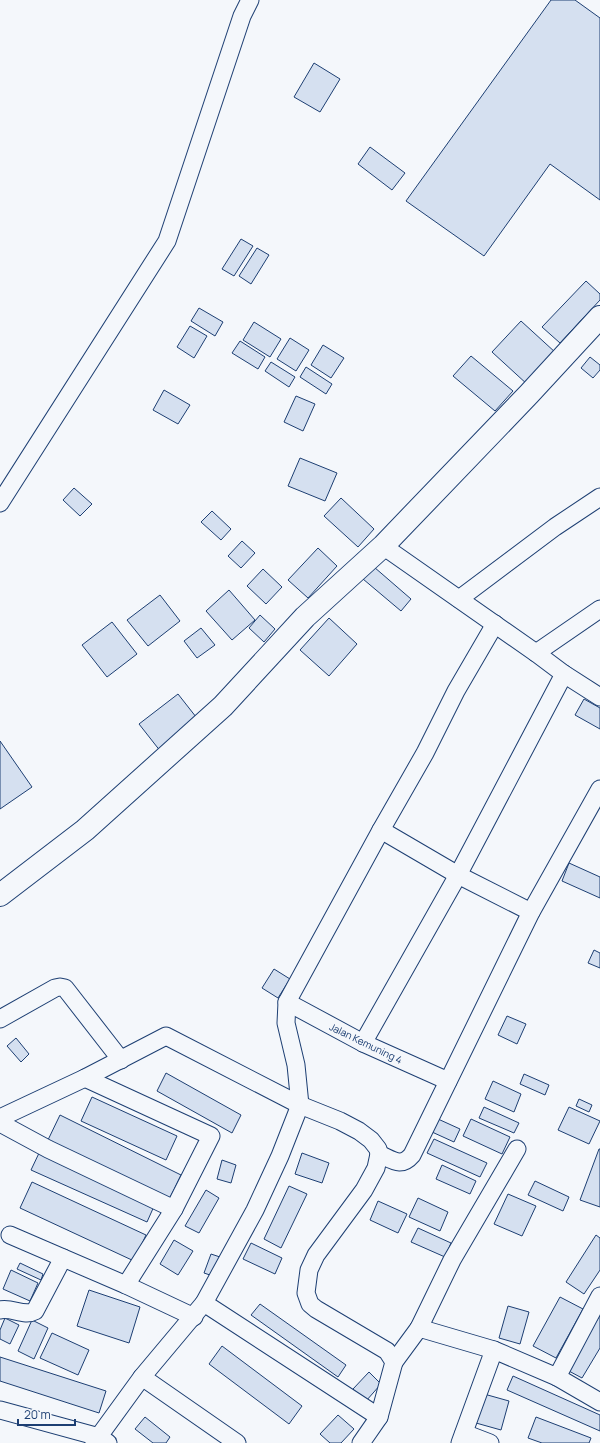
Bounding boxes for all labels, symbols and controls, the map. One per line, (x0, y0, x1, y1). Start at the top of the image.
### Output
street label: Jalan Kemuning 4 (327, 1019, 405, 1067)
scale bar (18, 1401, 75, 1427)
text: 20 m (24, 1406, 51, 1423)

